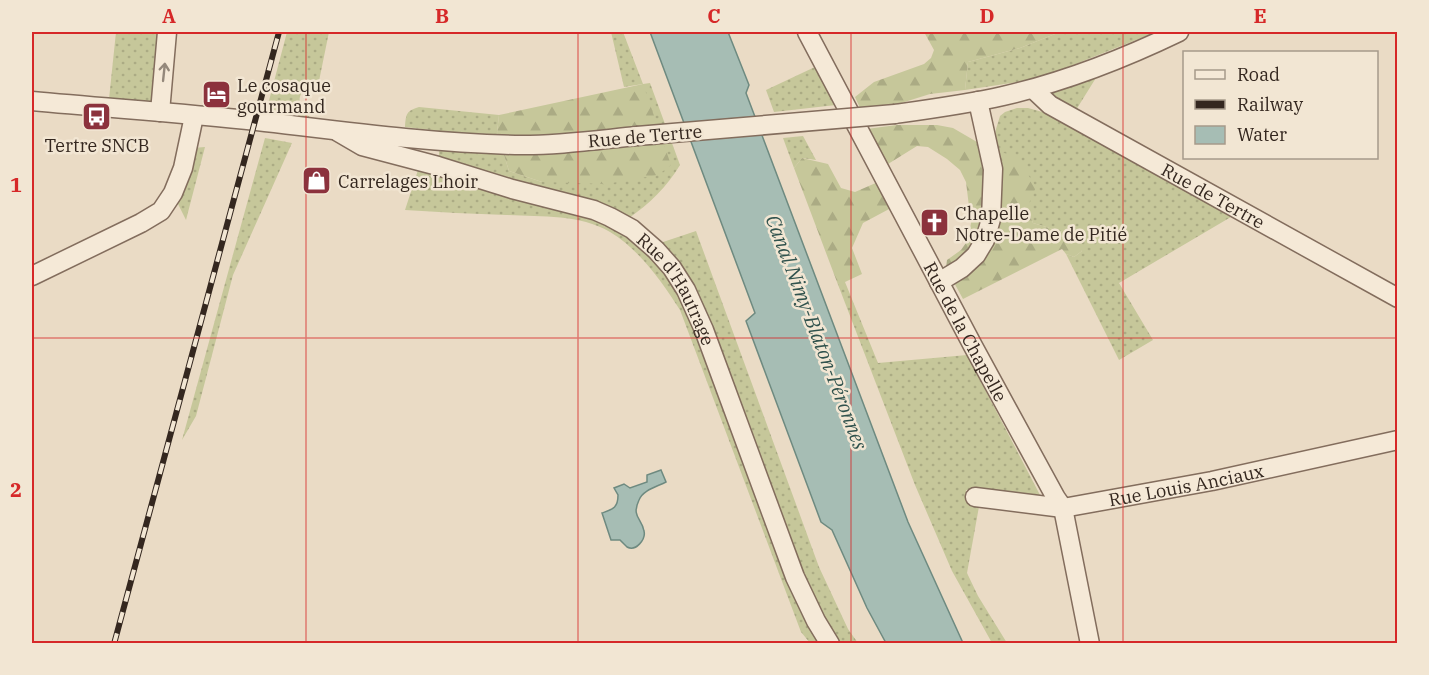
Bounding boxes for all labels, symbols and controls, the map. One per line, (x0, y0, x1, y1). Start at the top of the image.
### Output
text: A (162, 2, 176, 29)
text: B (435, 2, 449, 29)
text: C (707, 2, 721, 29)
text: D (979, 2, 995, 29)
text: E (1253, 2, 1267, 29)
legend (1183, 51, 1378, 159)
one-way arrow (159, 63, 170, 82)
text: Road (1237, 63, 1280, 86)
place label: Le cosaque gourmand (237, 74, 331, 118)
hotel icon: Le cosaque gourmand (200, 79, 232, 111)
text: Railway (1237, 93, 1303, 116)
bus stop icon: Tertre SNCB (81, 100, 113, 132)
street label: Rue de Tertre (587, 120, 703, 152)
text: Water (1237, 123, 1287, 146)
place label: Tertre SNCB (44, 134, 150, 157)
street label: Rue de Tertre (1158, 158, 1269, 233)
shop icon: Carrelages Lhoir (301, 165, 333, 197)
place label: Carrelages Lhoir (338, 170, 478, 193)
text: 1 (10, 171, 22, 198)
place label: Chapelle Notre-Dame de Pitié (955, 202, 1127, 246)
church icon: Chapelle Notre-Dame de Pitié (918, 207, 950, 239)
water label: Canal Nimy-Blaton-Péronnes (760, 211, 874, 454)
street label: Rue d'Hautrage (632, 227, 720, 348)
street label: Rue de la Chapelle (919, 258, 1013, 405)
street label: Rue Louis Anciaux (1107, 458, 1266, 511)
text: 2 (10, 476, 22, 503)

